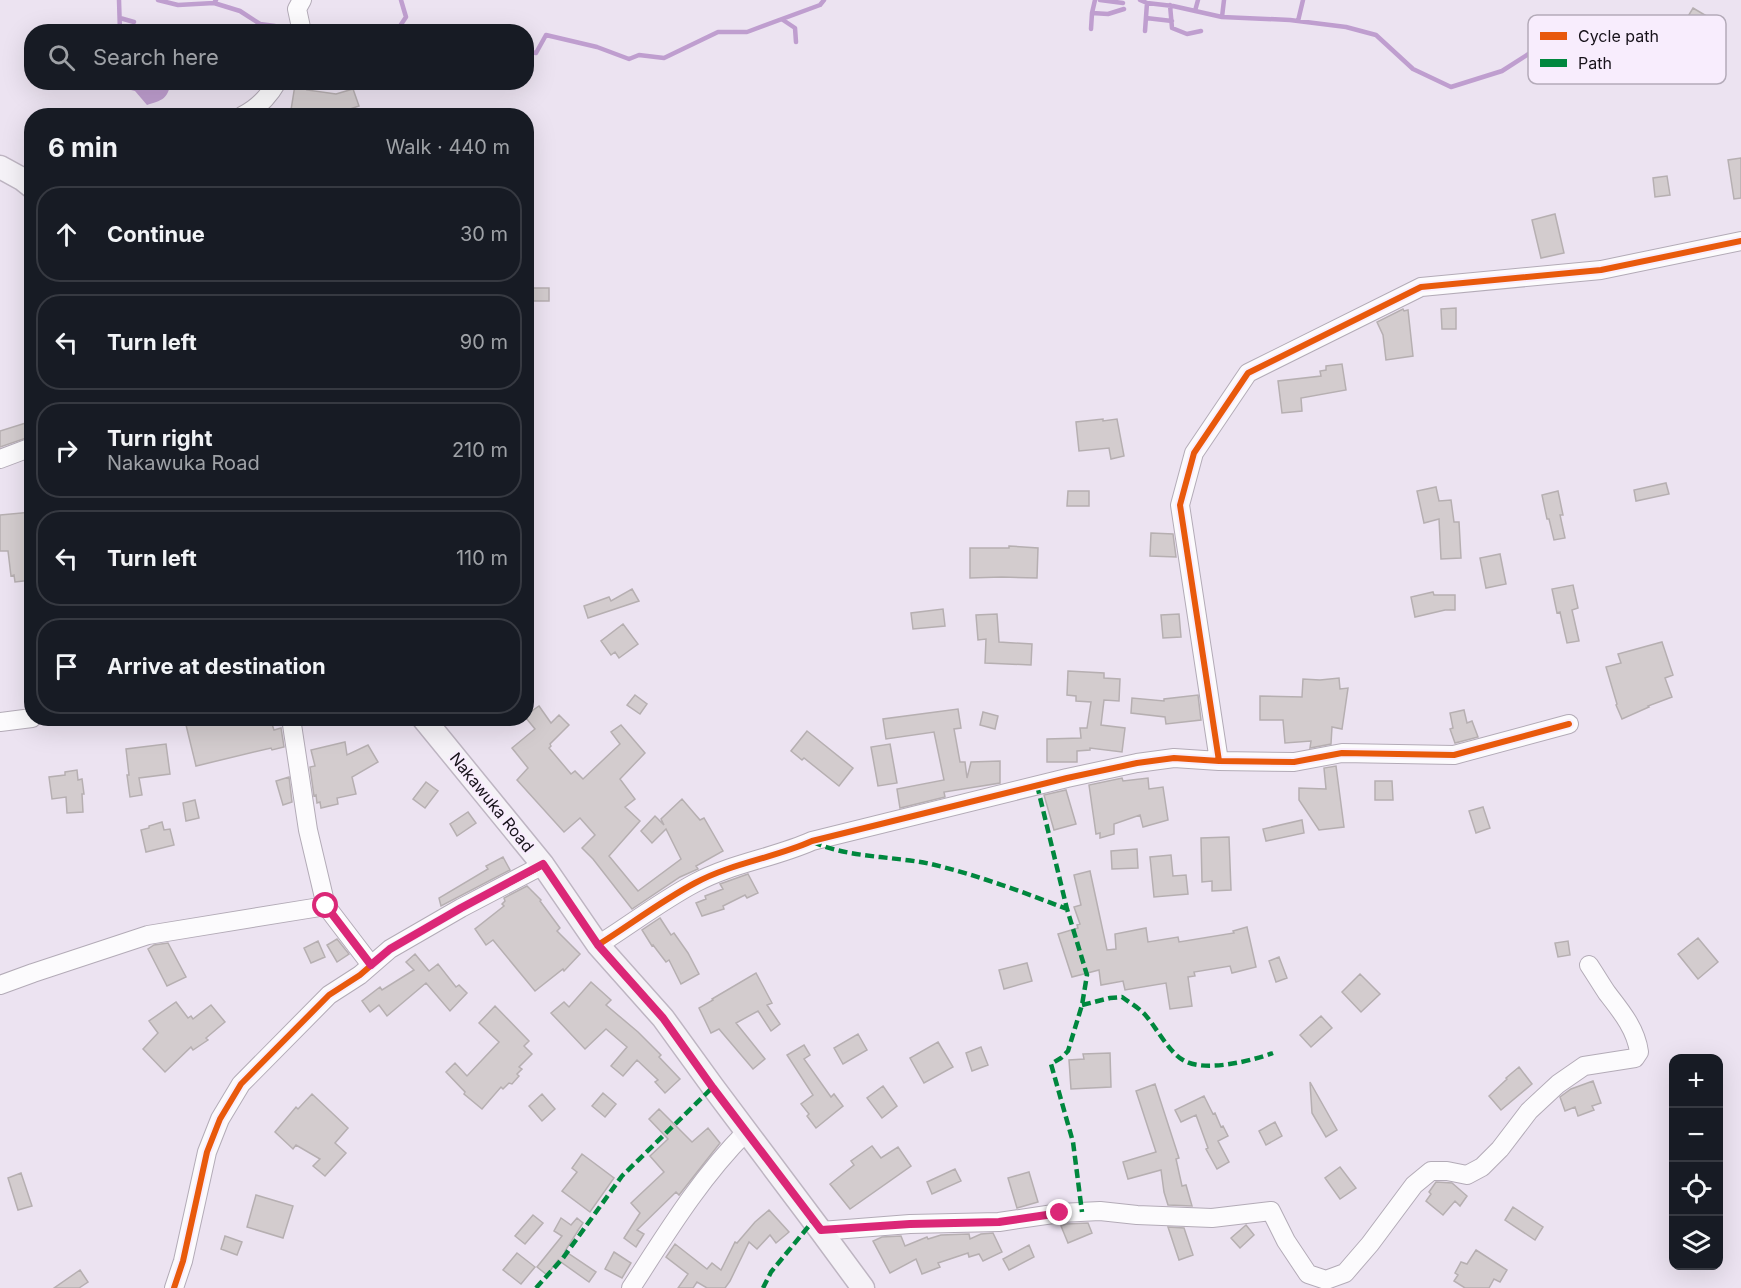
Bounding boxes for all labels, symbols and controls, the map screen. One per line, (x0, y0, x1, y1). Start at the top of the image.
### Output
legend (1528, 15, 1726, 84)
search box (24, 24, 534, 90)
text: Cycle path (1578, 26, 1659, 46)
icon: search (45, 41, 78, 74)
text: Search here (93, 44, 219, 70)
text: Path (1578, 53, 1612, 73)
text: 6 min (48, 132, 118, 163)
text: Walk · 440 m (386, 135, 510, 159)
icon: ahead (50, 218, 83, 251)
text: Continue (107, 221, 205, 247)
text: 30 m (460, 222, 508, 246)
icon: left (50, 326, 83, 359)
text: Turn left (107, 329, 197, 355)
text: 90 m (460, 330, 508, 354)
text: Turn right (107, 425, 213, 451)
icon: right (50, 434, 83, 467)
text: 210 m (452, 438, 508, 462)
text: Nakawuka Road (107, 451, 260, 475)
icon: left (50, 542, 83, 575)
text: Turn left (107, 545, 197, 571)
text: 110 m (456, 546, 508, 570)
icon: arrive (50, 650, 83, 683)
text: Arrive at destination (107, 653, 326, 679)
street label: Nakawuka Road (446, 748, 538, 856)
route start (312, 892, 338, 918)
map controls (1669, 1054, 1723, 1270)
button: + (1669, 1054, 1723, 1108)
button: − (1669, 1108, 1723, 1162)
button: locate (1669, 1162, 1723, 1216)
route end (1046, 1199, 1072, 1225)
button: layers (1669, 1216, 1723, 1270)

